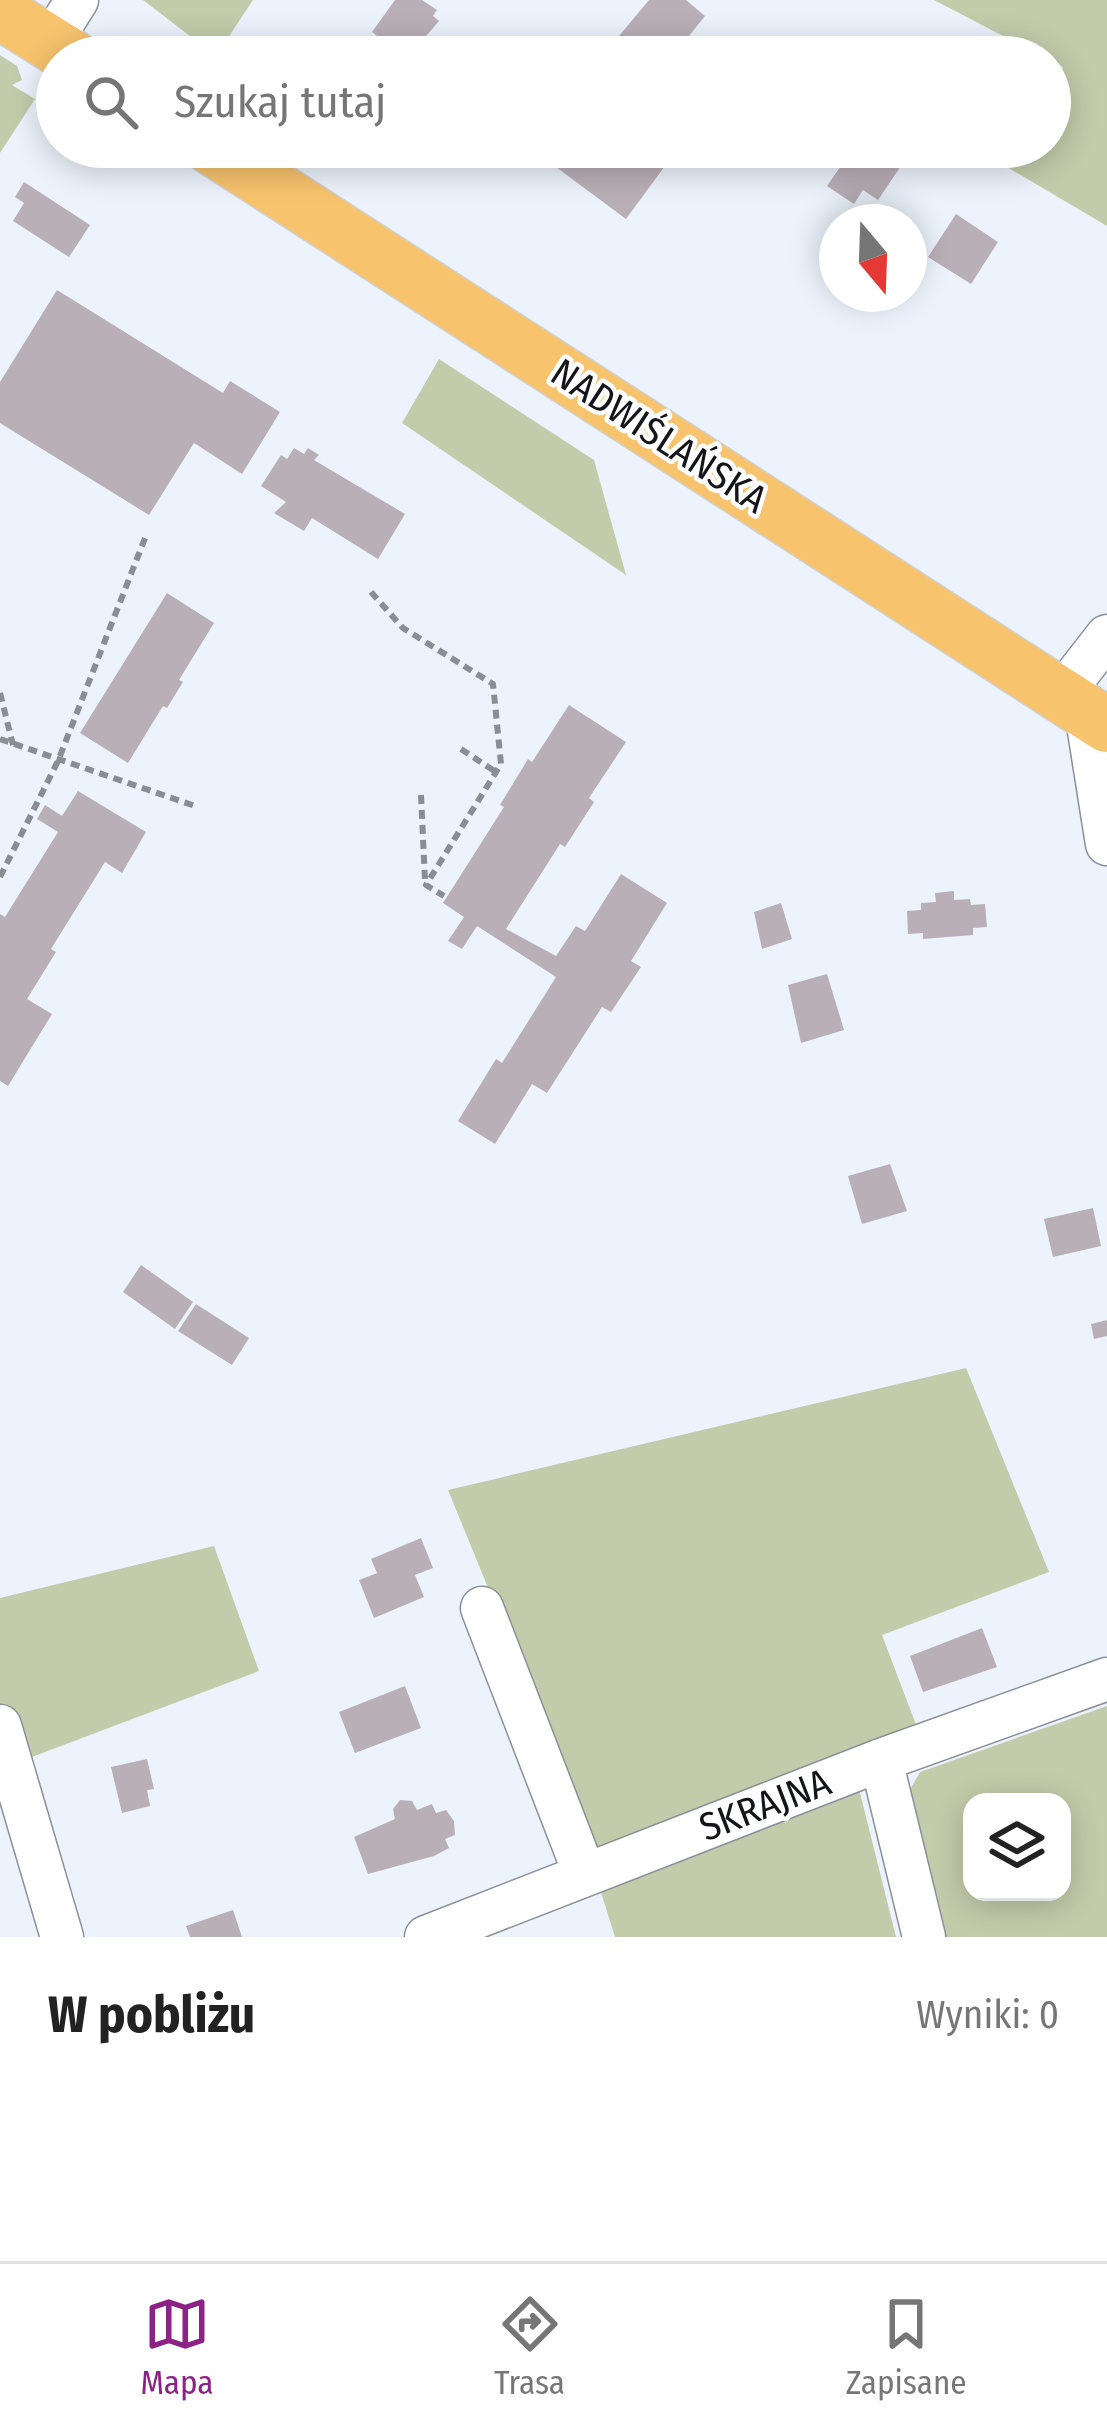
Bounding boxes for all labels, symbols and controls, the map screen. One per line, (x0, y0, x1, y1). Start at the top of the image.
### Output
search box (36, 36, 1071, 168)
icon: search (78, 69, 144, 135)
text: Szukaj tutaj (174, 75, 386, 129)
north arrow (819, 204, 927, 312)
street label: NADWIŚLAŃSKA (543, 348, 776, 523)
street label: SKRAJNA (693, 1759, 837, 1851)
map controls (963, 1793, 1071, 1901)
button: layers (963, 1793, 1071, 1901)
text: W pobliżu (48, 1984, 255, 2046)
text: Wyniki: 0 (916, 1992, 1059, 2038)
tab: Mapa (140, 2291, 213, 2403)
tab: Trasa (494, 2291, 565, 2403)
tab: Zapisane (846, 2291, 967, 2403)

